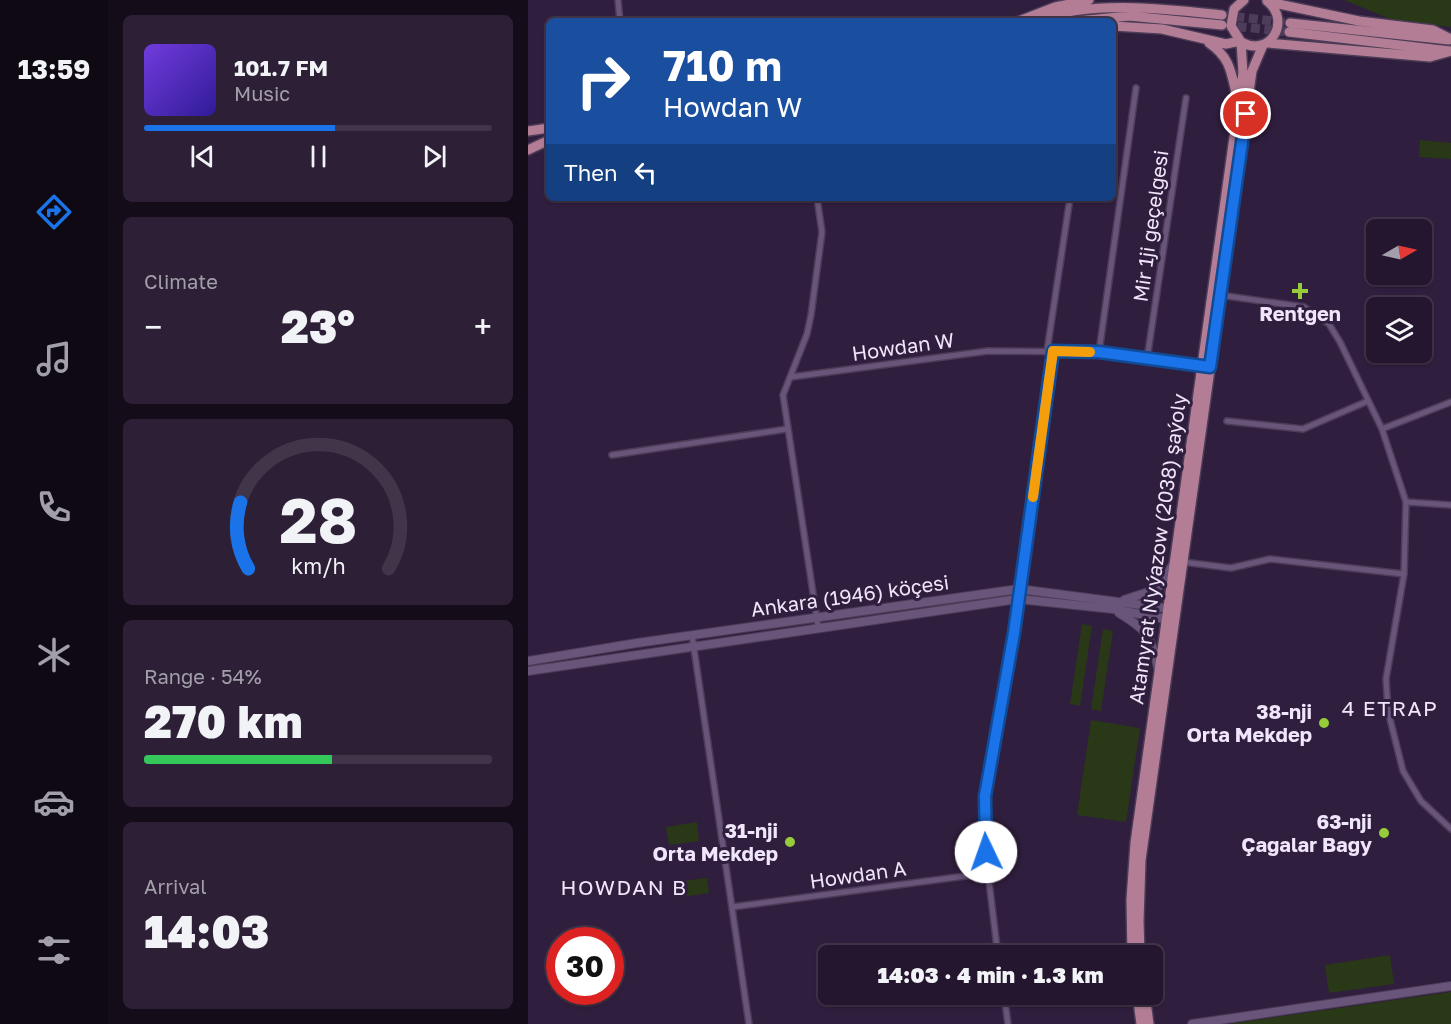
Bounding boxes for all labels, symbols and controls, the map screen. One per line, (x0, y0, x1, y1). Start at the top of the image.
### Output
text: 710 m (663, 40, 782, 90)
icon: right (564, 42, 642, 120)
text: 13:59 (18, 53, 90, 85)
text: 101.7 FM (234, 54, 328, 81)
text: Music (234, 81, 290, 105)
pin (1220, 88, 1271, 139)
text: Howdan W (663, 91, 802, 123)
icon: arrive (1229, 97, 1262, 130)
icon: previous (186, 140, 219, 173)
icon: pause (302, 140, 335, 173)
icon: next (418, 140, 451, 173)
street label: Mir 1ji geçelgesi (1127, 148, 1173, 303)
icon: left (629, 156, 662, 189)
text: Then (564, 159, 617, 186)
icon: directions (33, 191, 75, 233)
north arrow (1366, 219, 1432, 285)
map controls (1366, 219, 1432, 363)
text: Climate (144, 269, 218, 293)
marker: Rentgen (1291, 282, 1309, 300)
button: layers (1366, 297, 1432, 363)
text: 23° (281, 299, 355, 353)
place label: Rentgen (1259, 301, 1341, 325)
text: − (144, 307, 162, 346)
text: + (474, 307, 492, 346)
street label: Howdan W (850, 327, 956, 365)
icon: music (33, 338, 75, 380)
street label: Atamyrat Nyýazow (2038) şaýoly (1123, 392, 1191, 706)
text: 28 (279, 482, 357, 557)
icon: phone (33, 486, 75, 528)
text: km/h (291, 553, 345, 579)
street label: Ankara (1946) köçesi (749, 569, 950, 621)
icon: climate (33, 634, 75, 676)
text: Range · 54% (144, 664, 262, 688)
text: 270 km (144, 694, 303, 748)
district label: 4 ETRAP (1342, 695, 1438, 721)
place label: 38-nji Orta Mekdep (1187, 699, 1312, 746)
marker: 38-nji Orta Mekdep (1317, 716, 1331, 730)
icon: car (33, 781, 75, 823)
place label: 63-nji Çagalar Bagy (1241, 809, 1372, 856)
place label: 31-nji Orta Mekdep (653, 818, 778, 865)
position arrow (954, 820, 1018, 884)
marker: 63-nji Çagalar Bagy (1377, 826, 1391, 840)
marker: 31-nji Orta Mekdep (783, 835, 797, 849)
street label: Howdan A (808, 855, 908, 893)
text: Arrival (144, 874, 207, 898)
district label: HOWDAN B (560, 874, 688, 900)
text: 14:03 (144, 904, 269, 958)
speed limit sign: 30 (546, 927, 624, 1005)
icon: filters (33, 929, 75, 971)
text: 14:03 · 4 min · 1.3 km (877, 961, 1104, 988)

